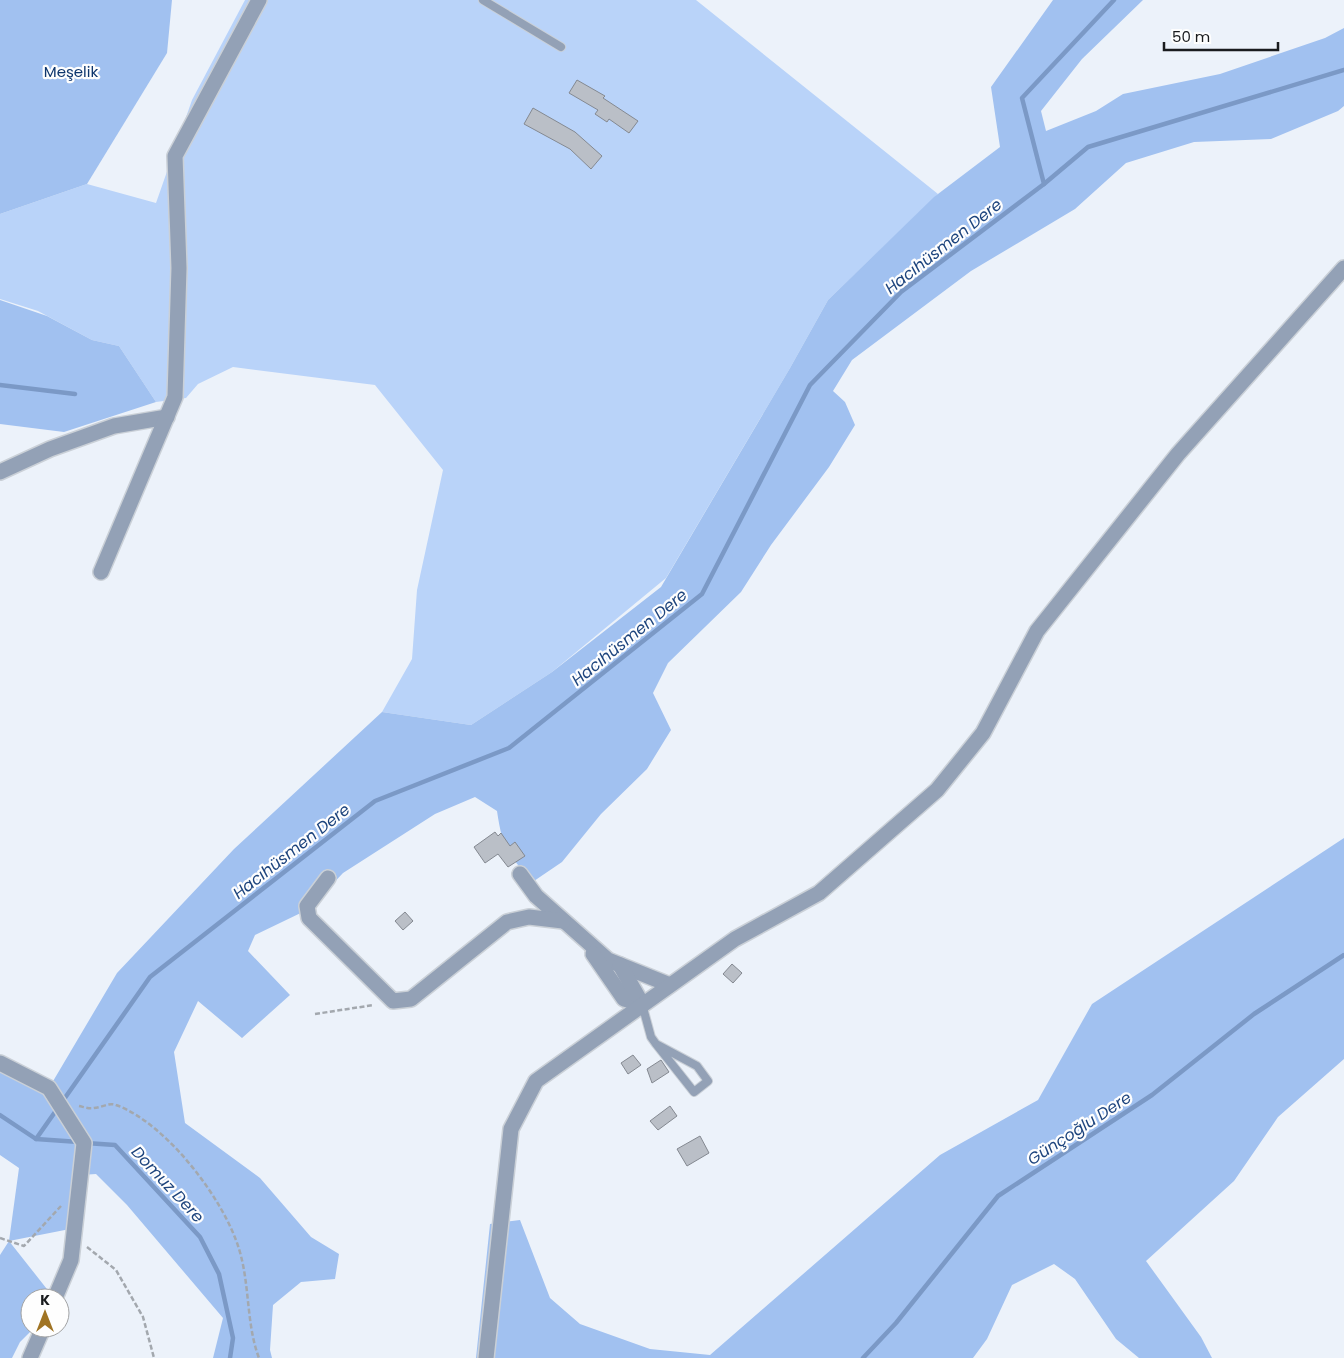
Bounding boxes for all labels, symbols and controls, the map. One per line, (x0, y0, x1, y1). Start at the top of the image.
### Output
scale bar (1164, 20, 1278, 52)
text: 50 m (1172, 26, 1210, 47)
park label: Meşelik (44, 61, 98, 82)
water label: Hacıhüsmen Dere (880, 193, 1007, 299)
water label: Hacıhüsmen Dere (567, 583, 692, 691)
water label: Hacıhüsmen Dere (228, 798, 355, 904)
water label: Günçoğlu Dere (1023, 1086, 1136, 1171)
water label: Domuz Dere (126, 1141, 209, 1228)
north arrow (20, 1288, 70, 1338)
text: K (40, 1290, 50, 1310)

